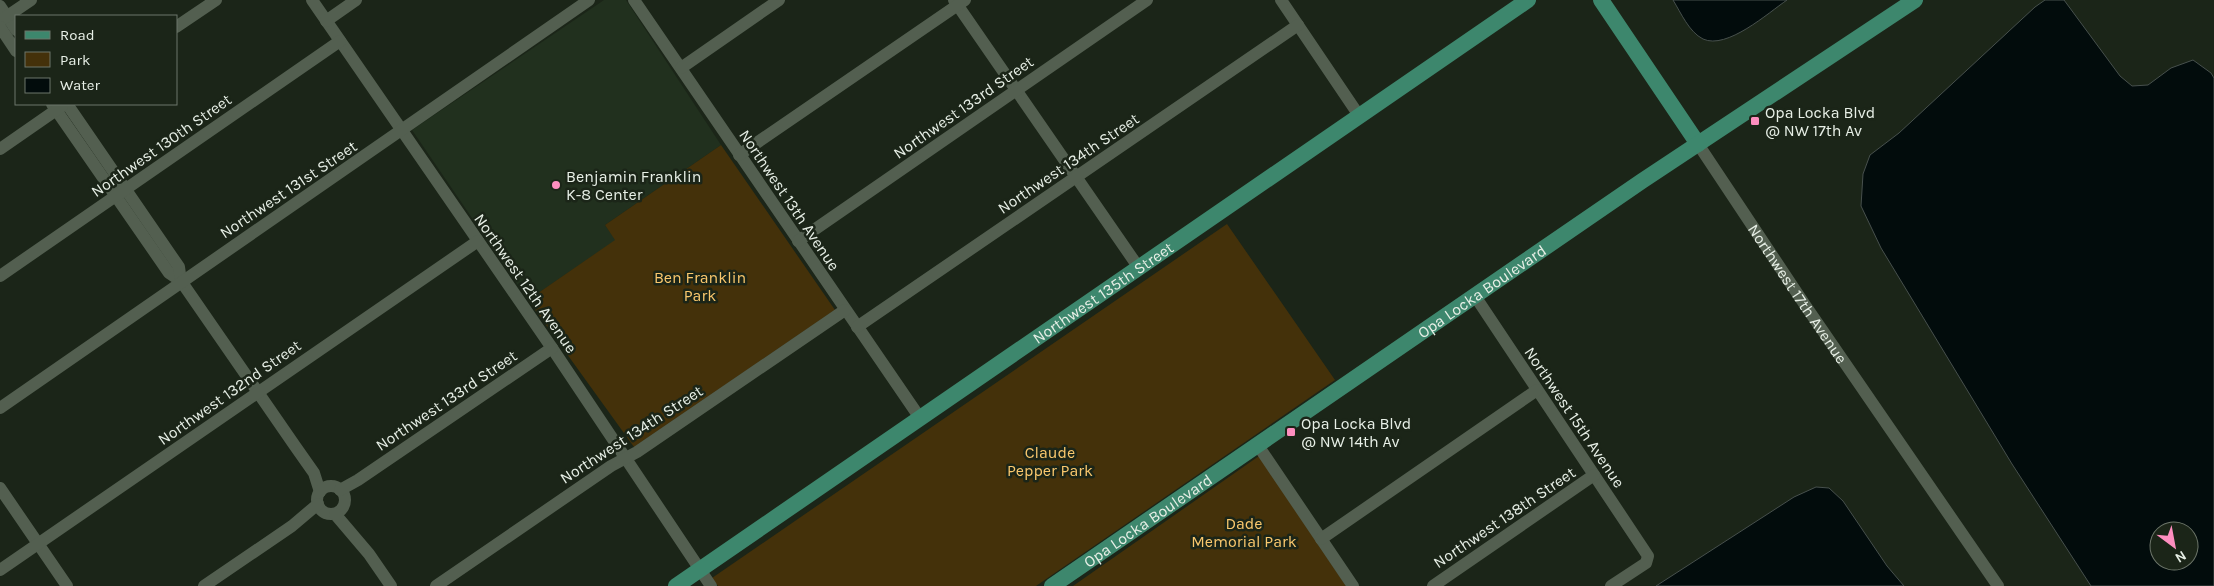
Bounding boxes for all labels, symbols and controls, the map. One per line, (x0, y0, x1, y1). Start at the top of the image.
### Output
legend (15, 15, 178, 105)
text: Road (60, 26, 95, 44)
text: Park (60, 51, 90, 69)
street label: Northwest 133rd Street (890, 52, 1037, 163)
text: Water (60, 76, 101, 94)
street label: Northwest 130th Street (88, 90, 235, 201)
place label: Opa Locka Blvd @ NW 17th Av (1765, 103, 1875, 140)
street label: Northwest 134th Street (994, 109, 1143, 218)
marker: Opa Locka Blvd @ NW 17th Av (1749, 115, 1761, 127)
street label: Northwest 13th Avenue (735, 126, 844, 274)
street label: Northwest 131st Street (216, 136, 360, 242)
place label: Benjamin Franklin K-8 Center (566, 167, 701, 204)
marker: Benjamin Franklin K-8 Center (550, 179, 562, 191)
street label: Northwest 12th Avenue (470, 210, 581, 357)
street label: Northwest 17th Avenue (1744, 221, 1851, 367)
street label: Northwest 135th Street (1029, 238, 1177, 348)
street label: Opa Locka Boulevard (1414, 241, 1550, 342)
park label: Ben Franklin Park (654, 268, 746, 305)
street label: Northwest 132nd Street (154, 336, 304, 449)
street label: Northwest 15th Avenue (1520, 343, 1629, 491)
street label: Northwest 133rd Street (372, 346, 521, 455)
street label: Northwest 134th Street (556, 381, 706, 488)
place label: Opa Locka Blvd @ NW 14th Av (1301, 414, 1411, 451)
marker: Opa Locka Blvd @ NW 14th Av (1285, 426, 1297, 438)
park label: Claude Pepper Park (1007, 443, 1093, 480)
street label: Northwest 138th Street (1430, 463, 1579, 572)
street label: Opa Locka Boulevard (1080, 470, 1216, 572)
park label: Dade Memorial Park (1191, 514, 1297, 551)
north arrow (2149, 521, 2199, 571)
text: N (2172, 547, 2189, 566)

